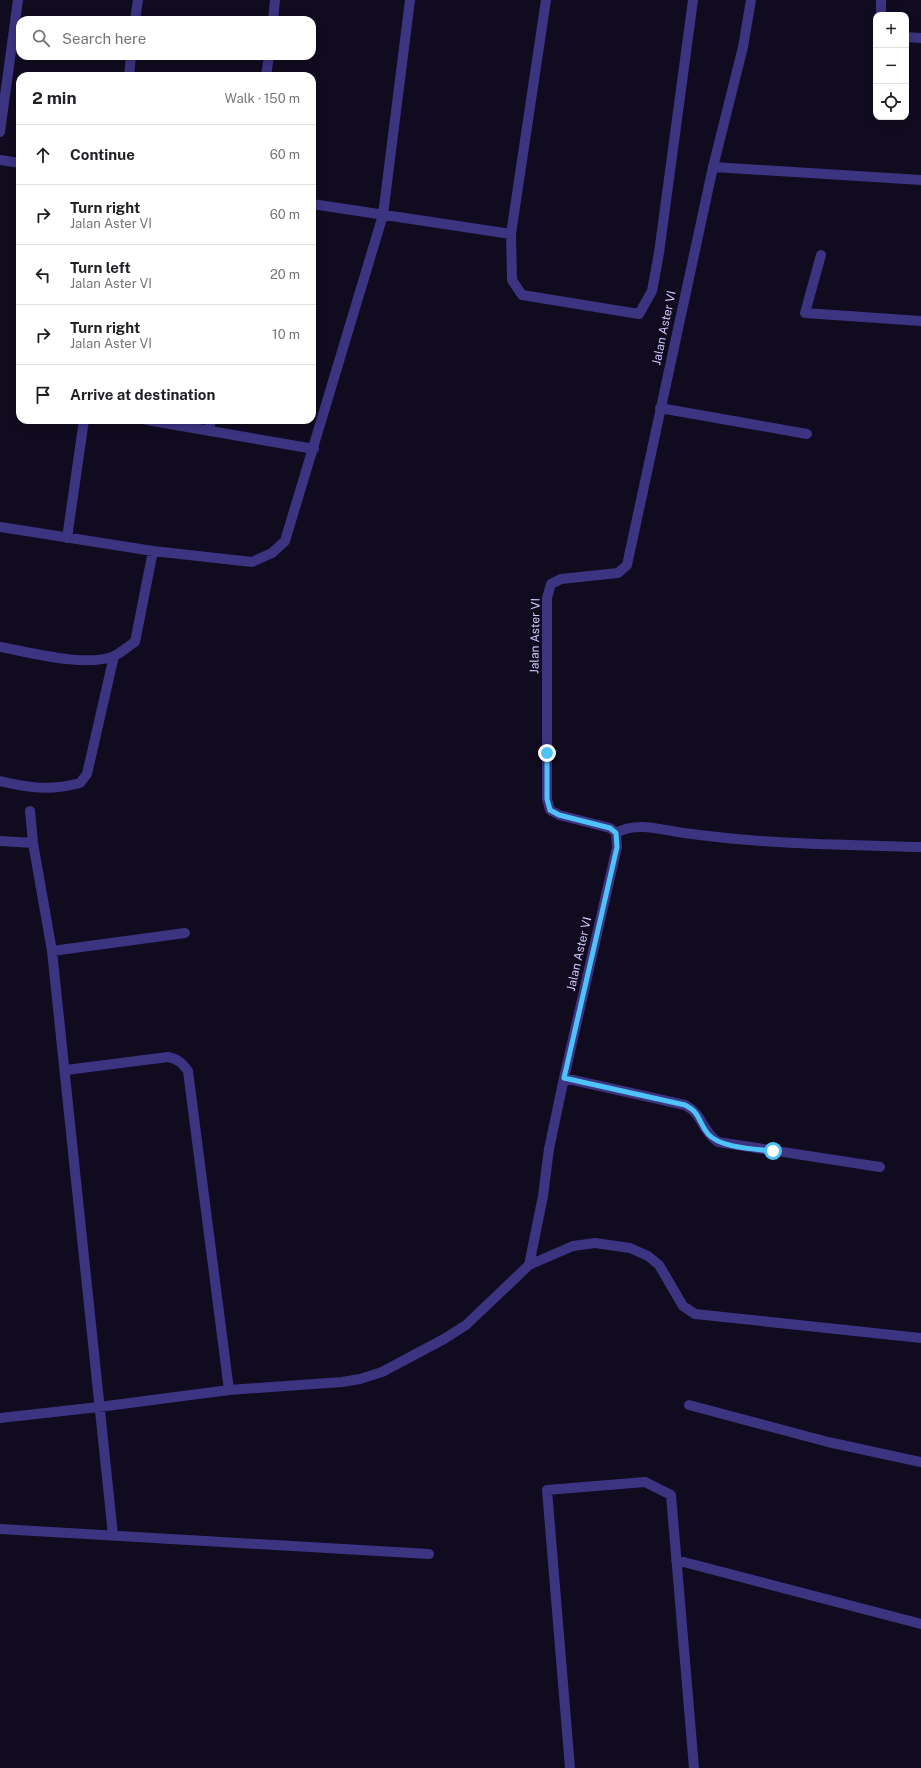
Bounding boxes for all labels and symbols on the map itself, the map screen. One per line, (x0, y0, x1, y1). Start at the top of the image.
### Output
street label: Jalan Aster VI (649, 290, 679, 366)
street label: Jalan Aster VI (527, 598, 543, 674)
route end (538, 744, 556, 762)
street label: Jalan Aster VI (564, 916, 594, 992)
route start (764, 1142, 782, 1160)

